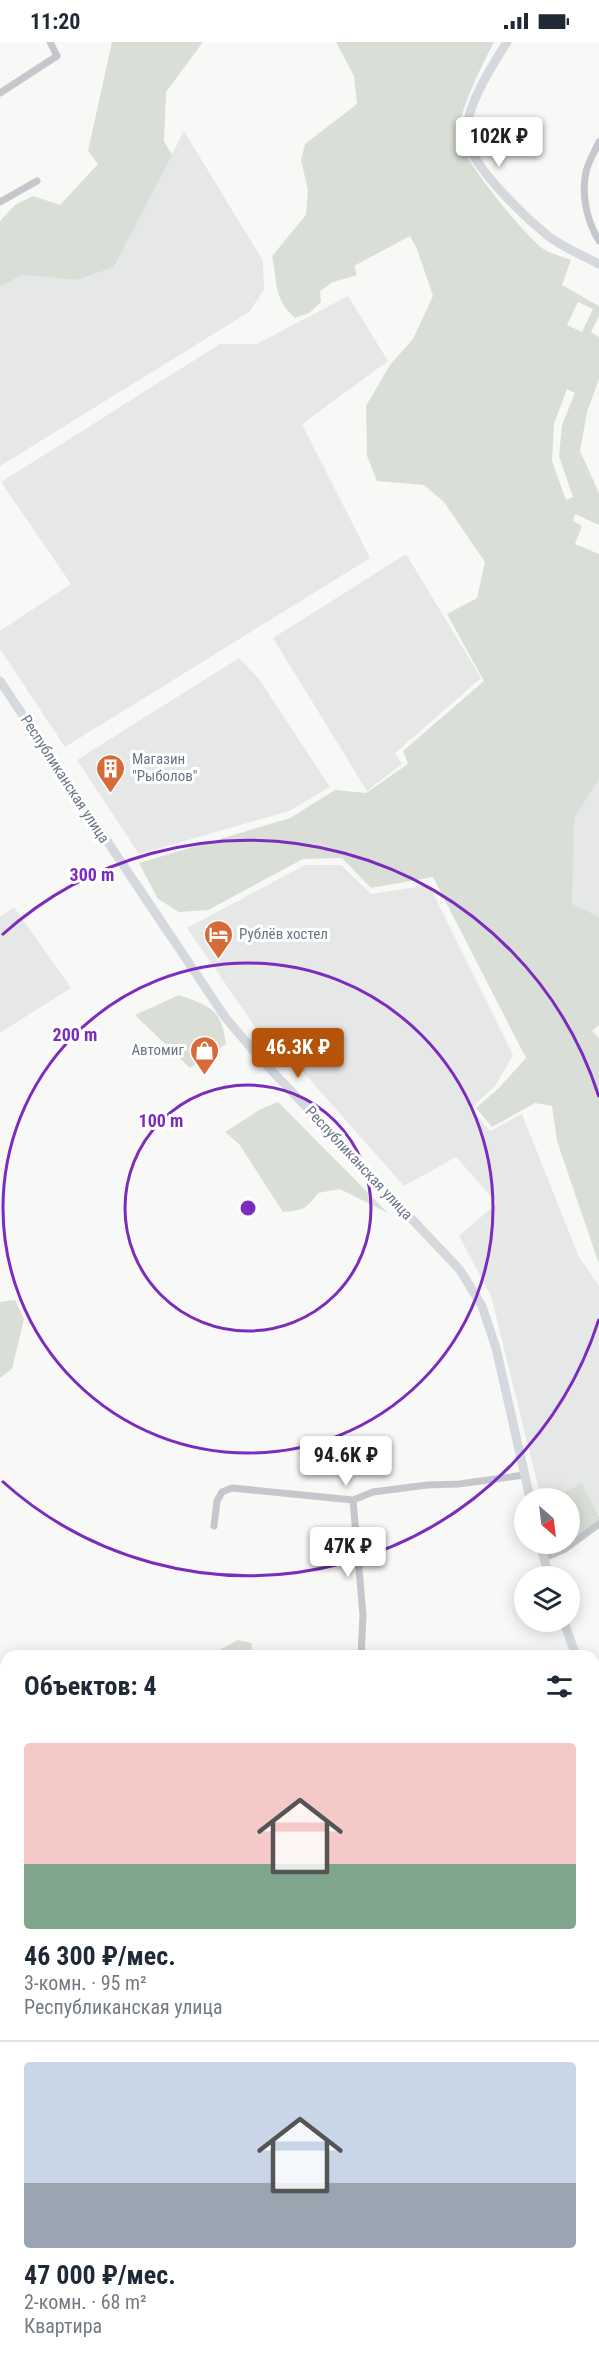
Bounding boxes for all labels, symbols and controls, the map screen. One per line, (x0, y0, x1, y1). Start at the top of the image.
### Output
text: 11:20 (30, 9, 81, 34)
pin: 102K ₽ (450, 117, 548, 168)
text: 102K ₽ (470, 124, 528, 148)
street label: Республиканская улица (17, 712, 113, 846)
place label: Магазин "Рыболов" (132, 750, 198, 785)
building icon: Магазин "Рыболов" (95, 752, 127, 794)
text: 300 m (70, 864, 114, 885)
hotel icon: Рублёв хостел (202, 918, 234, 960)
place label: Рублёв хостел (239, 925, 328, 943)
text: 200 m (53, 1024, 97, 1045)
pin: 46.3K ₽ (243, 1028, 353, 1079)
shop icon: Автомиг (189, 1034, 221, 1076)
text: 46.3K ₽ (266, 1035, 330, 1059)
place label: Автомиг (131, 1041, 184, 1059)
street label: Республиканская улица (302, 1102, 416, 1224)
text: 100 m (139, 1110, 183, 1131)
centre of rings (238, 1198, 258, 1218)
pin: 94.6K ₽ (291, 1436, 401, 1487)
text: 94.6K ₽ (314, 1443, 378, 1467)
north arrow (514, 1488, 580, 1554)
map controls (514, 1488, 580, 1632)
pin: 47K ₽ (306, 1527, 390, 1578)
text: 47K ₽ (324, 1534, 372, 1558)
button: layers (514, 1566, 580, 1632)
icon: filters (543, 1670, 576, 1703)
text: Объектов: 4 (24, 1671, 157, 1701)
icon: home (246, 1782, 354, 1890)
text: 46 300 ₽/мес. (24, 1941, 176, 1971)
text: 3-комн. · 95 m² (24, 1971, 147, 1995)
text: Республиканская улица (24, 1995, 223, 2019)
icon: home (246, 2101, 354, 2209)
text: 47 000 ₽/мес. (24, 2260, 176, 2290)
text: 2-комн. · 68 m² (24, 2290, 147, 2314)
text: Квартира (24, 2314, 102, 2338)

